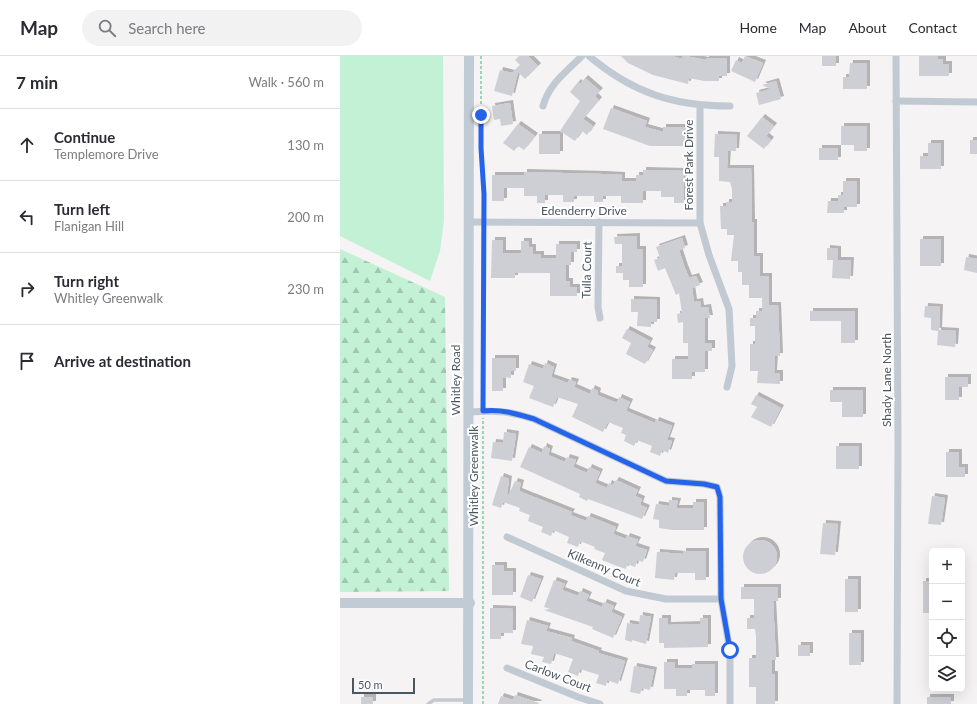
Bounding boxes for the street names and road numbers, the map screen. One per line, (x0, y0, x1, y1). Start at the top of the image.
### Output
street label: Forest Park Drive (681, 119, 696, 211)
street label: Edenderry Drive (541, 203, 627, 218)
street label: Tulla Court (579, 241, 595, 299)
street label: Shady Lane North (879, 333, 894, 427)
street label: Whitley Road (448, 345, 463, 415)
street label: Whitley Greenwalk (466, 425, 481, 526)
street label: Kilkenny Court (565, 545, 644, 590)
street label: Carlow Court (523, 656, 594, 695)

